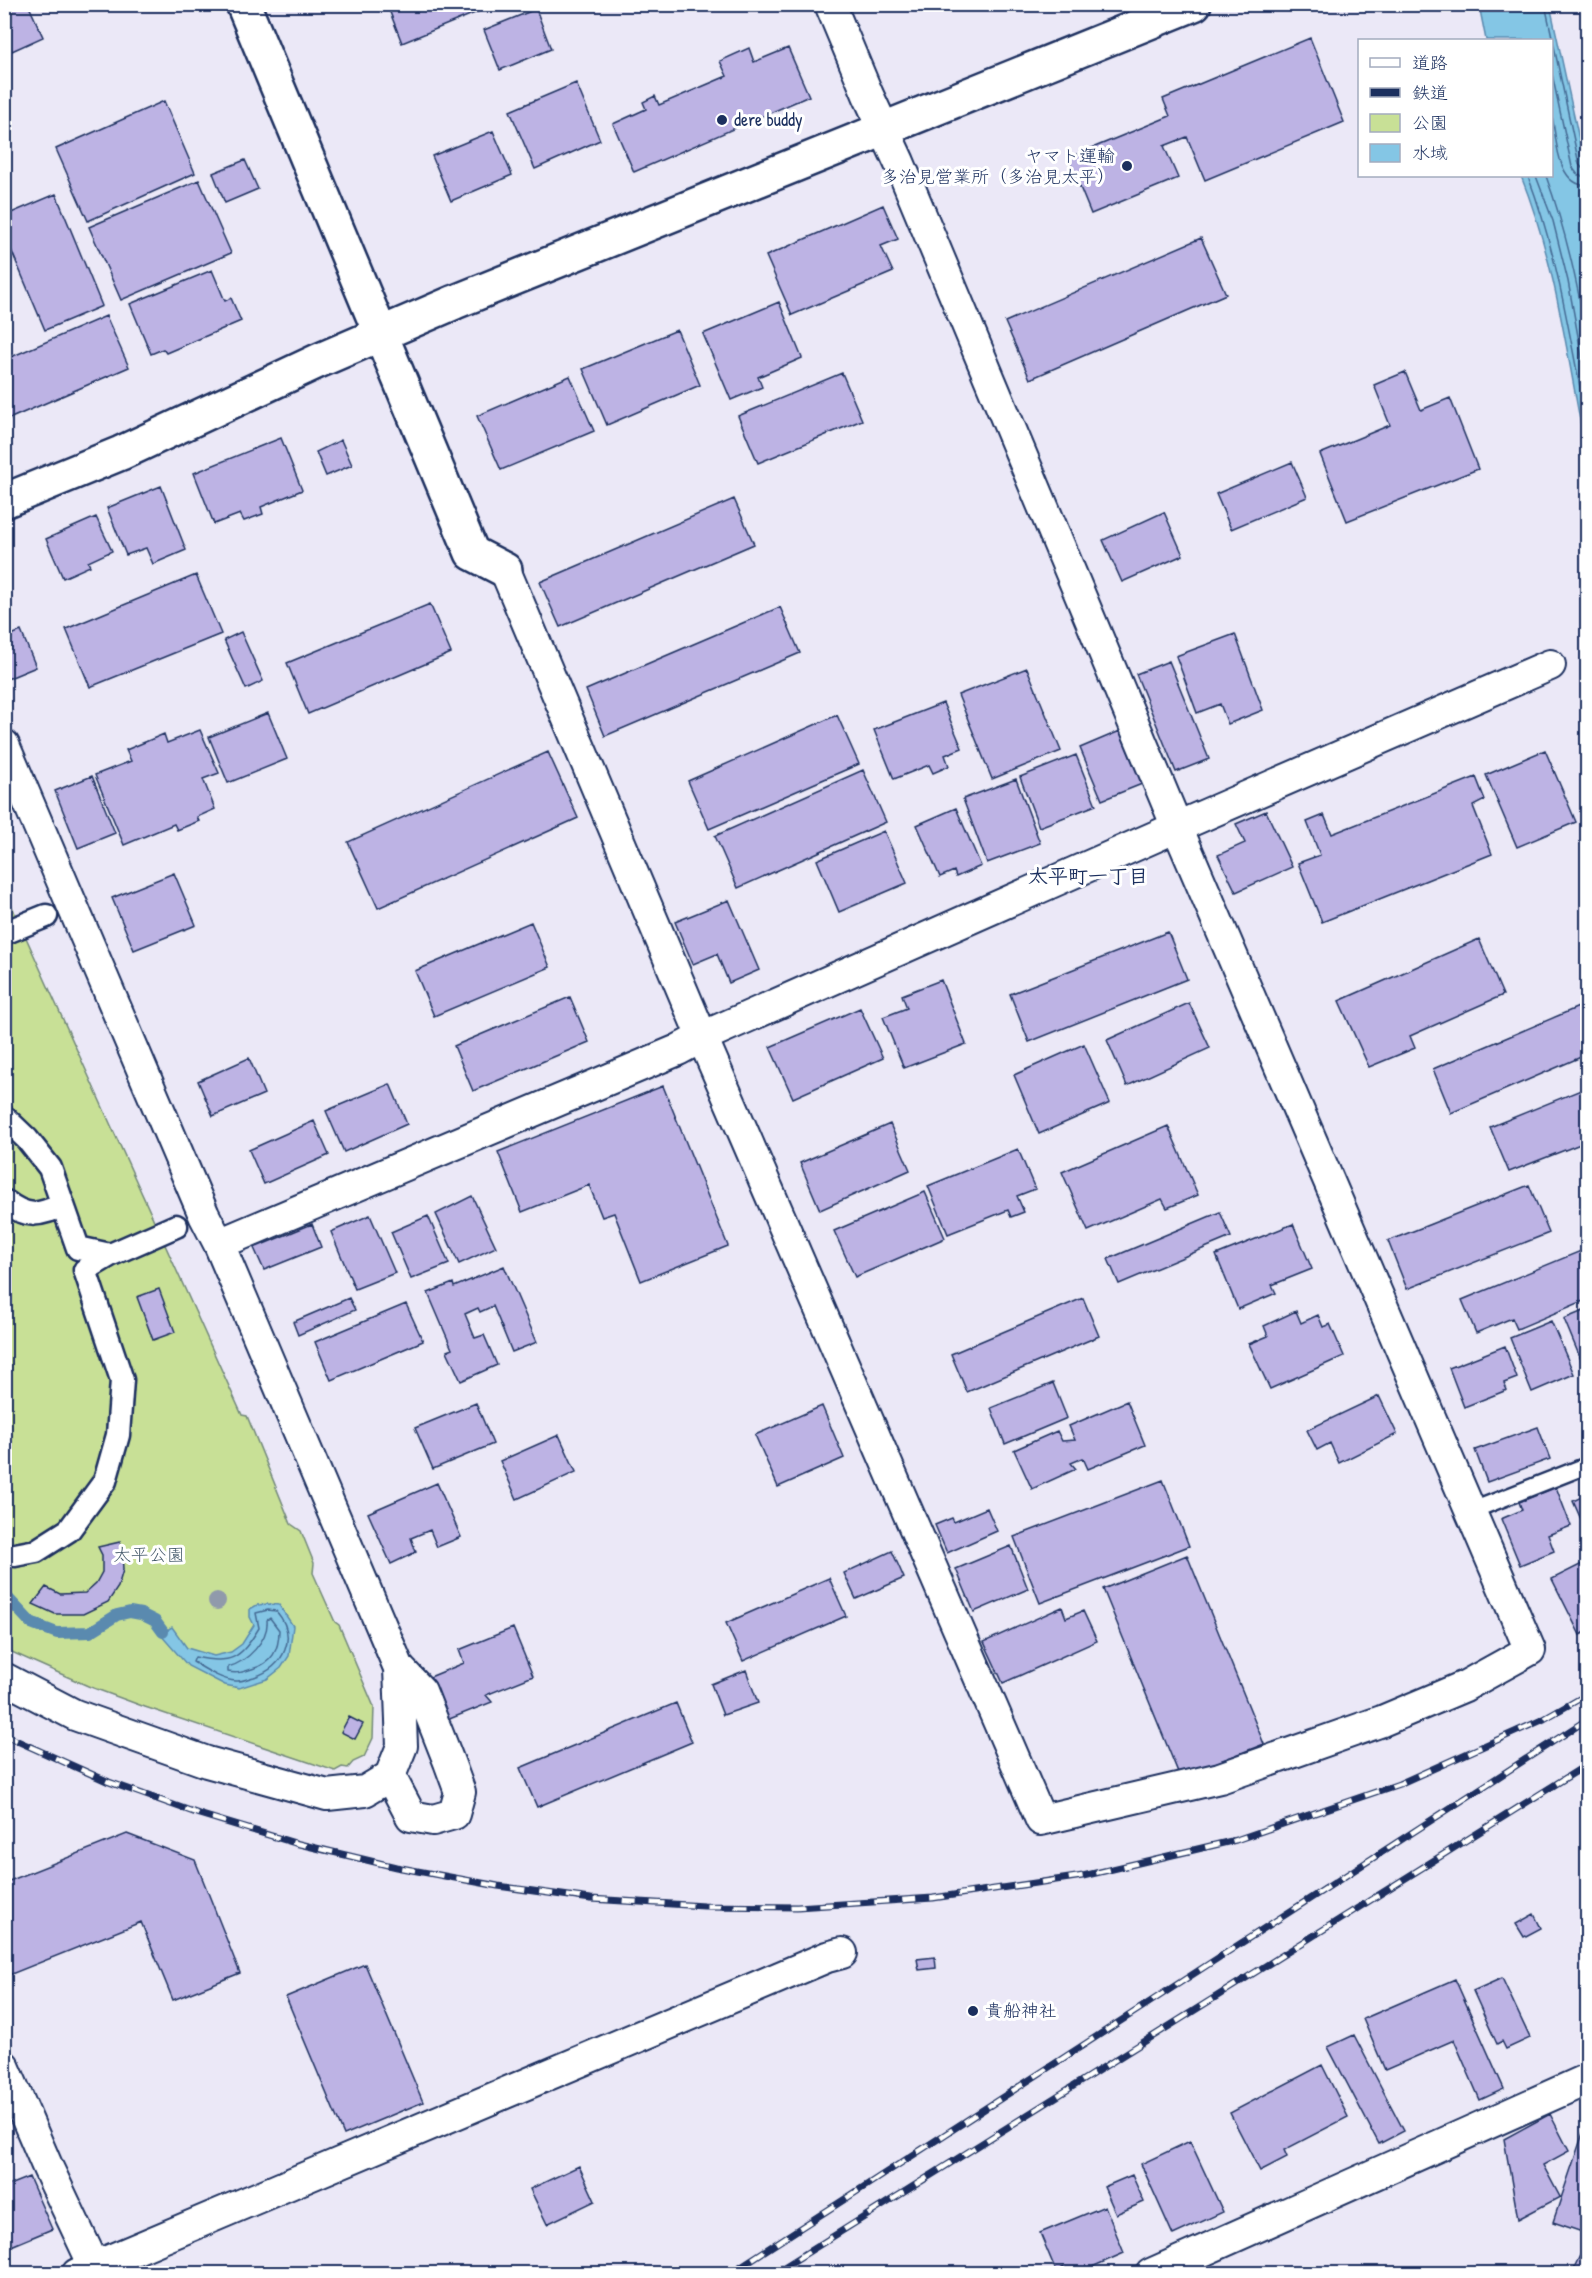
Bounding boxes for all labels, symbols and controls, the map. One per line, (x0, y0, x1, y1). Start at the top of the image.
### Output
legend (1358, 39, 1553, 177)
text: 道路 (1412, 50, 1448, 75)
text: 鉄道 (1412, 80, 1448, 105)
place label: dere buddy (734, 107, 803, 132)
text: 公園 (1412, 110, 1448, 135)
marker: dere buddy (715, 113, 729, 127)
text: 水域 (1412, 140, 1448, 165)
place label: ヤマト運輸 多治見営業所（多治見太平） (881, 143, 1115, 189)
marker: ヤマト運輸 多治見営業所（多治見太平） (1120, 159, 1134, 173)
district label: 太平町一丁目 (1028, 862, 1148, 889)
park label: 太平公園 (113, 1542, 185, 1567)
place label: 貴船神社 (985, 1998, 1057, 2023)
marker: 貴船神社 (966, 2004, 980, 2018)

